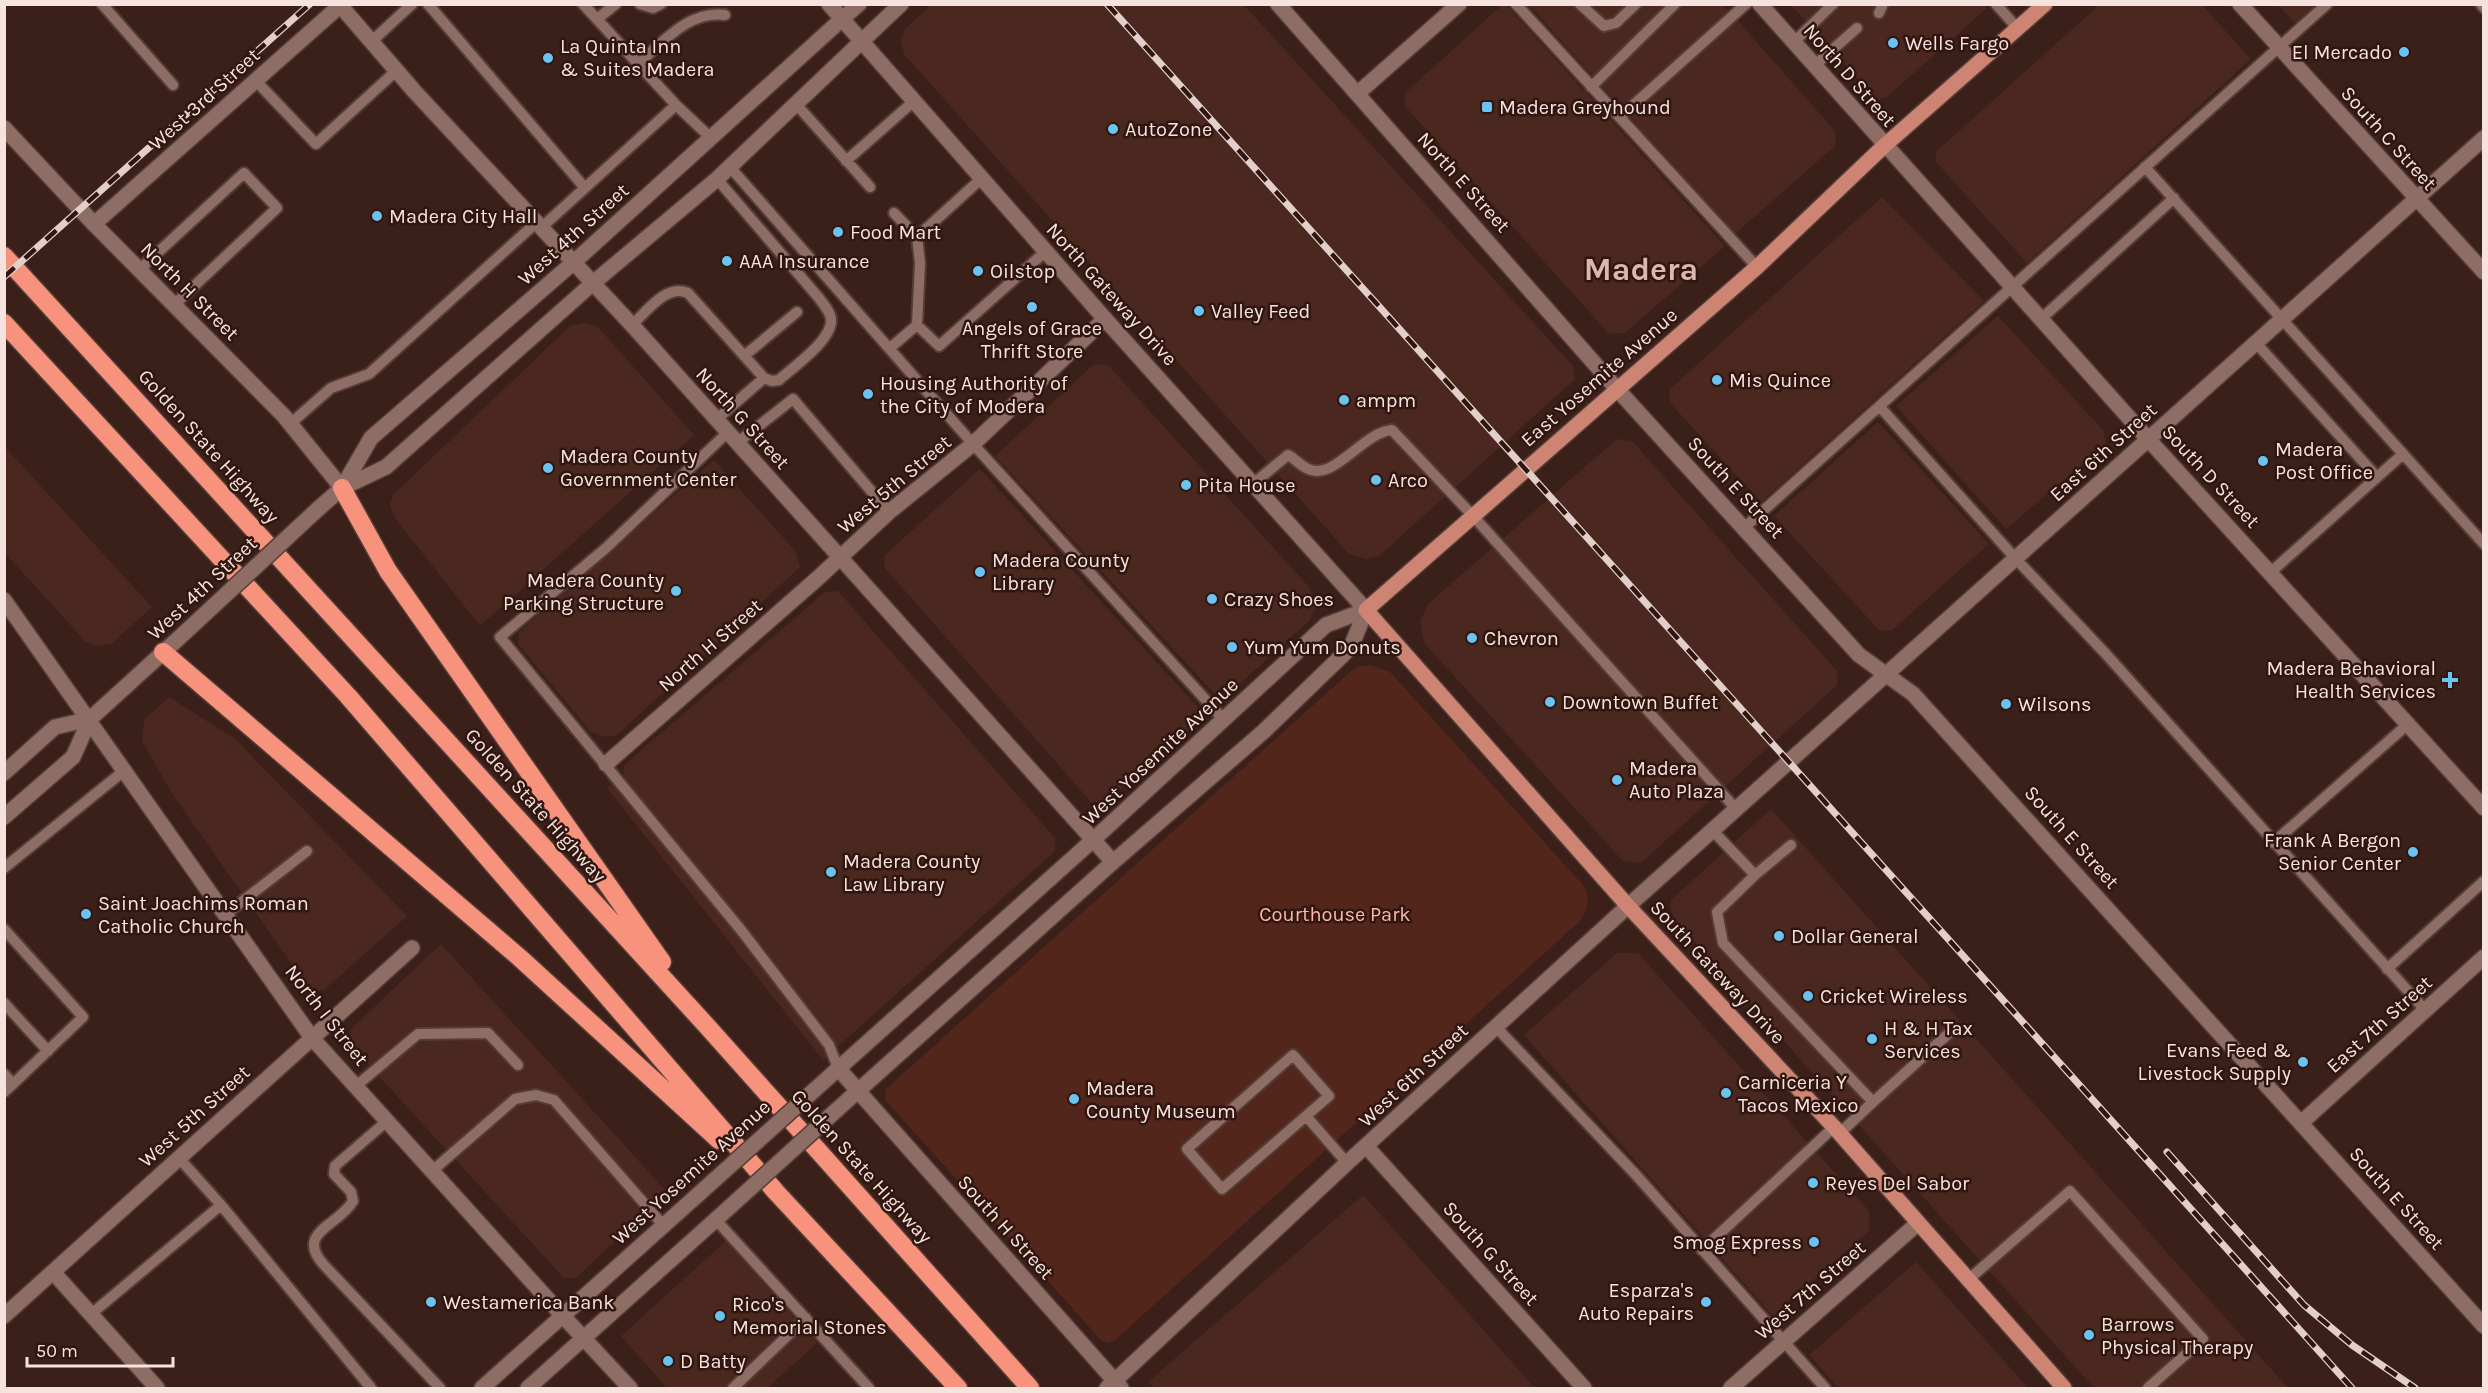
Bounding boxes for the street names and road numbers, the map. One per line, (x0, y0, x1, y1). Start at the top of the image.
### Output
street label: North D Street (1799, 19, 1901, 132)
street label: West 3rd Street (144, 43, 265, 155)
street label: South C Street (2336, 82, 2441, 195)
street label: North E Street (1413, 127, 1515, 238)
street label: West 4th Street (513, 178, 634, 290)
street label: North Gateway Drive (1041, 218, 1182, 370)
street label: North H Street (136, 238, 244, 346)
street label: East Yosemite Avenue (1517, 303, 1682, 451)
street label: North G Street (691, 363, 795, 474)
street label: Golden State Highway (133, 365, 284, 528)
street label: East 6th Street (2045, 398, 2162, 506)
street label: South D Street (2157, 420, 2264, 533)
street label: West 5th Street (833, 430, 956, 538)
street label: South E Street (1683, 432, 1789, 543)
street label: West 4th Street (143, 532, 262, 645)
street label: North H Street (654, 594, 767, 696)
street label: West Yosemite Avenue (1078, 673, 1243, 830)
street label: Golden State Highway (460, 724, 611, 887)
street label: South E Street (2019, 781, 2124, 894)
street label: South Gateway Drive (1645, 896, 1790, 1049)
street label: North I Street (280, 960, 373, 1071)
street label: East 7th Street (2322, 971, 2437, 1078)
street label: West 6th Street (1354, 1019, 1473, 1132)
street label: West 5th Street (134, 1060, 255, 1172)
street label: Golden State Highway (786, 1085, 937, 1248)
street label: West Yosemite Avenue (608, 1095, 775, 1249)
street label: South E Street (2344, 1142, 2449, 1255)
street label: South H Street (953, 1170, 1059, 1285)
street label: South G Street (1438, 1197, 1544, 1310)
street label: West 7th Street (1750, 1236, 1871, 1345)

